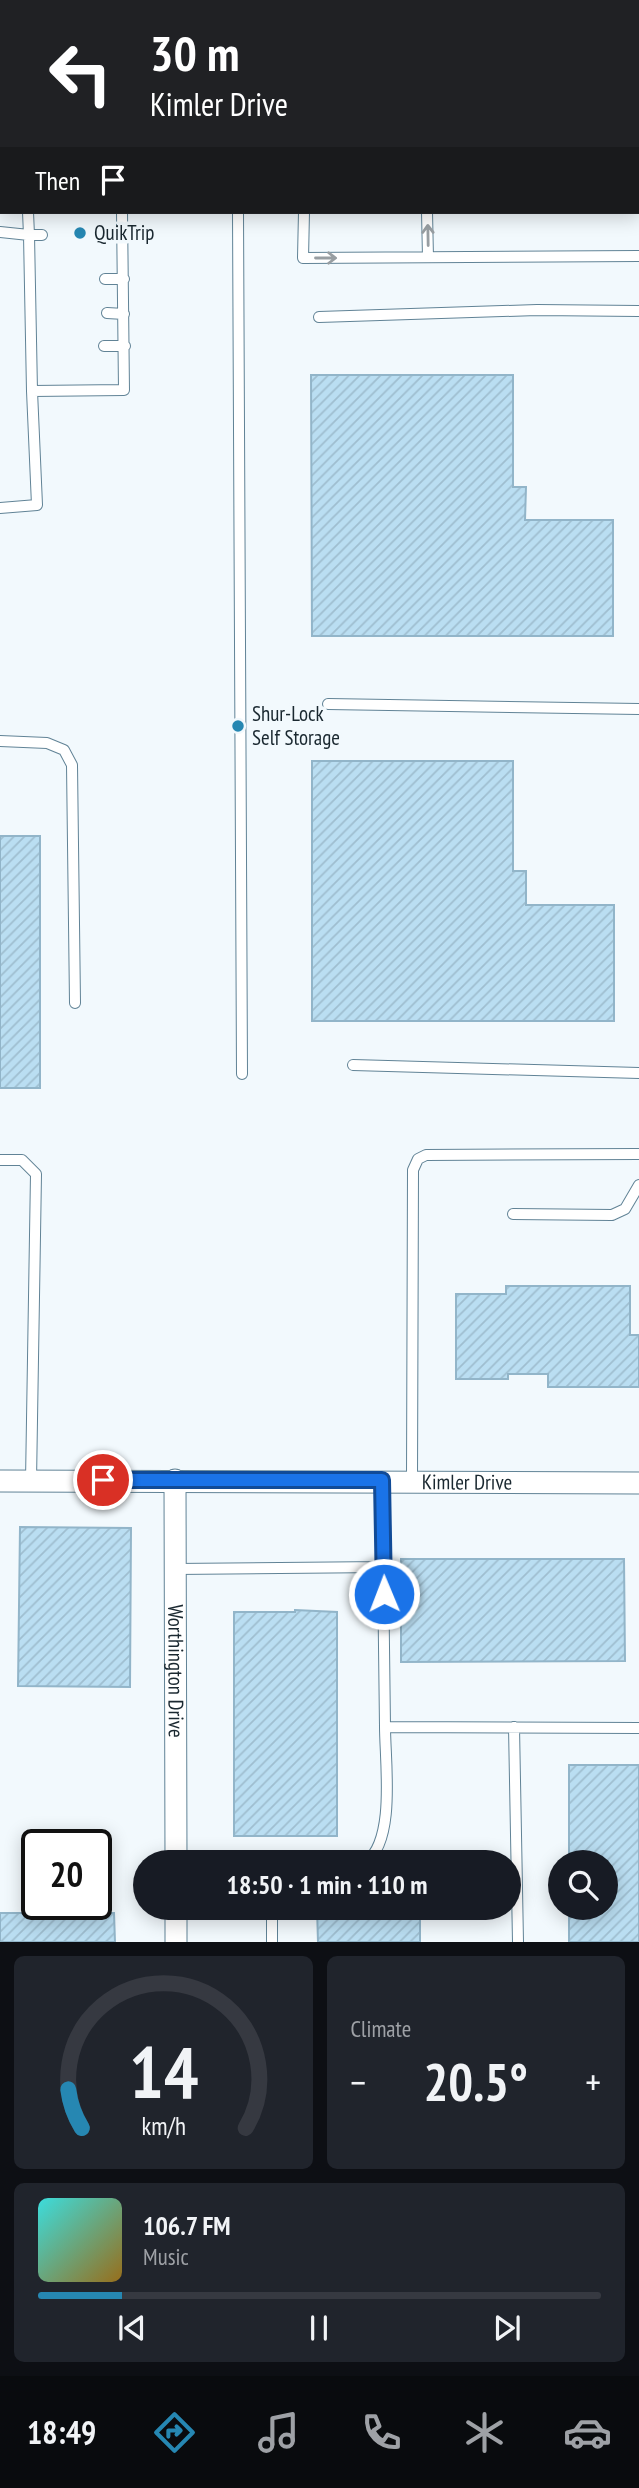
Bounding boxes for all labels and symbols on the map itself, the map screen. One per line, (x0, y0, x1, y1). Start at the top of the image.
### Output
place label: QuikTrip (94, 219, 154, 246)
one-way arrow (421, 223, 435, 246)
marker: QuikTrip (72, 225, 88, 241)
one-way arrow (314, 251, 337, 265)
place label: Shur-Lock Self Storage (252, 700, 340, 751)
marker: Shur-Lock Self Storage (230, 718, 246, 734)
pin (73, 1450, 133, 1510)
street label: Kimler Drive (422, 1468, 512, 1496)
position arrow (347, 1557, 421, 1631)
street label: Worthington Drive (162, 1604, 190, 1738)
speed limit sign: 20 (21, 1829, 112, 1920)

